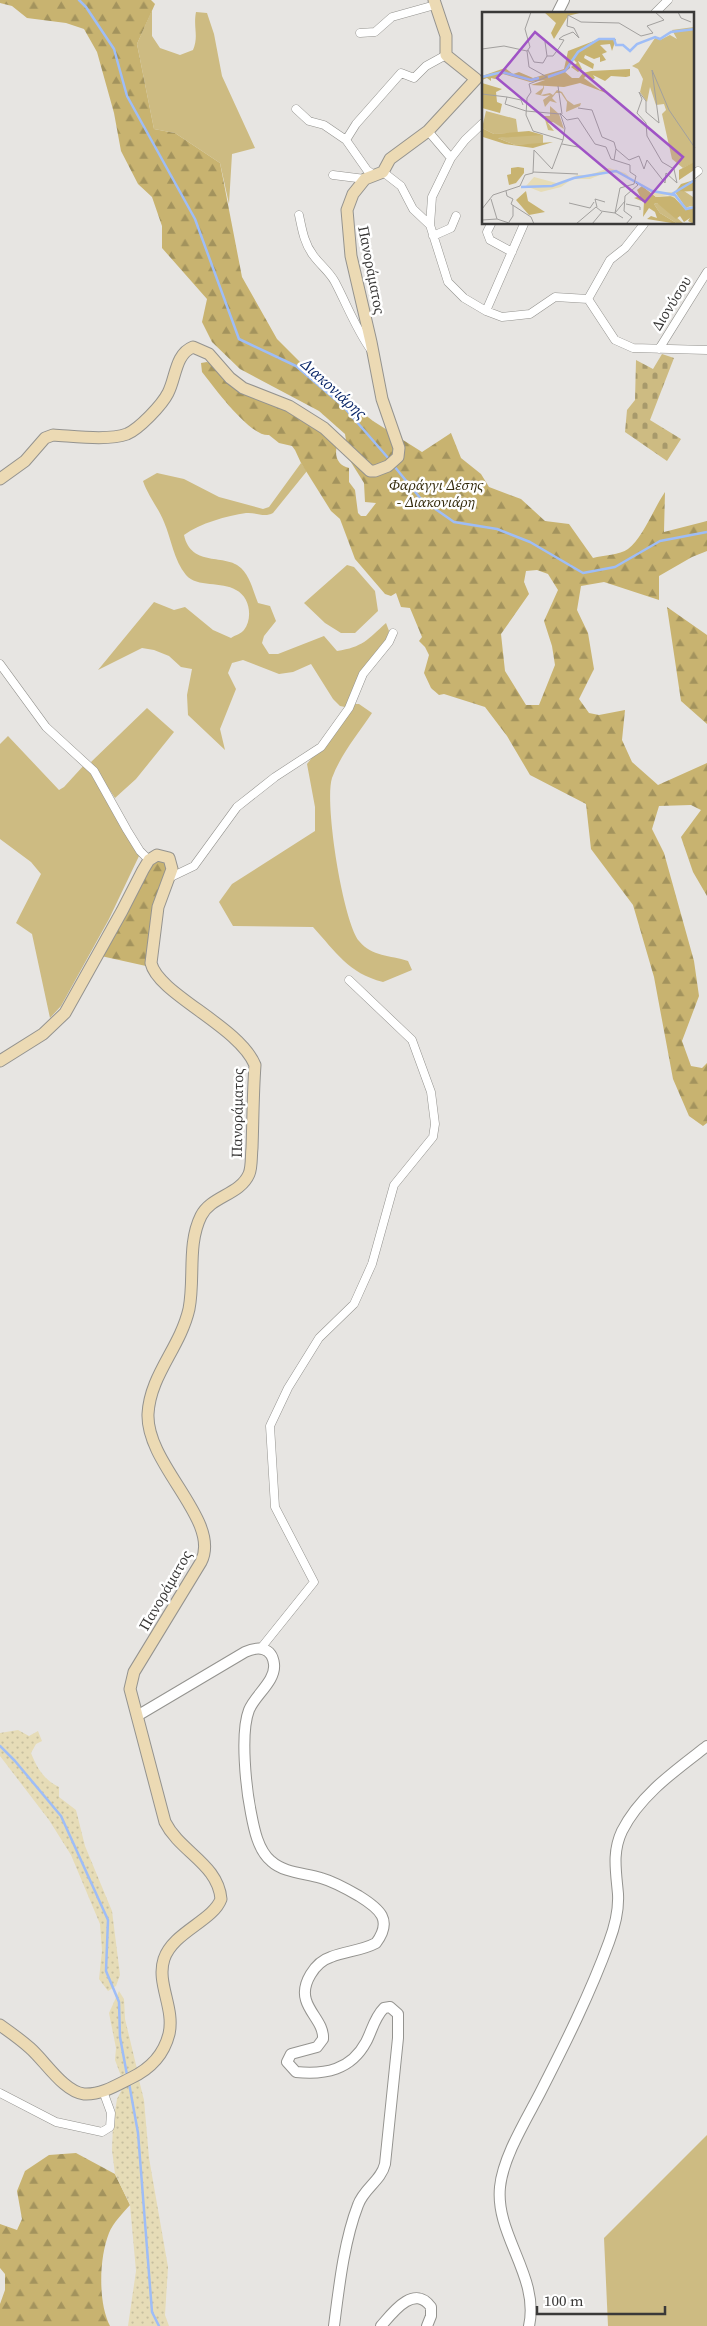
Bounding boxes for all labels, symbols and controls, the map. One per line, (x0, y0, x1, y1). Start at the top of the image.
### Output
inset map (482, 12, 694, 225)
street label: Πανοράματος (353, 224, 391, 316)
street label: Διονύσου (646, 272, 696, 334)
water label: Διακονιάρης (296, 352, 372, 424)
park label: Φαράγγι Δέσης - Διακονιάρη (389, 474, 484, 512)
street label: Πανοράματος (226, 1068, 248, 1158)
street label: Πανοράματος (133, 1546, 197, 1634)
scale bar (537, 2284, 664, 2316)
text: 100 m (544, 2290, 584, 2311)

